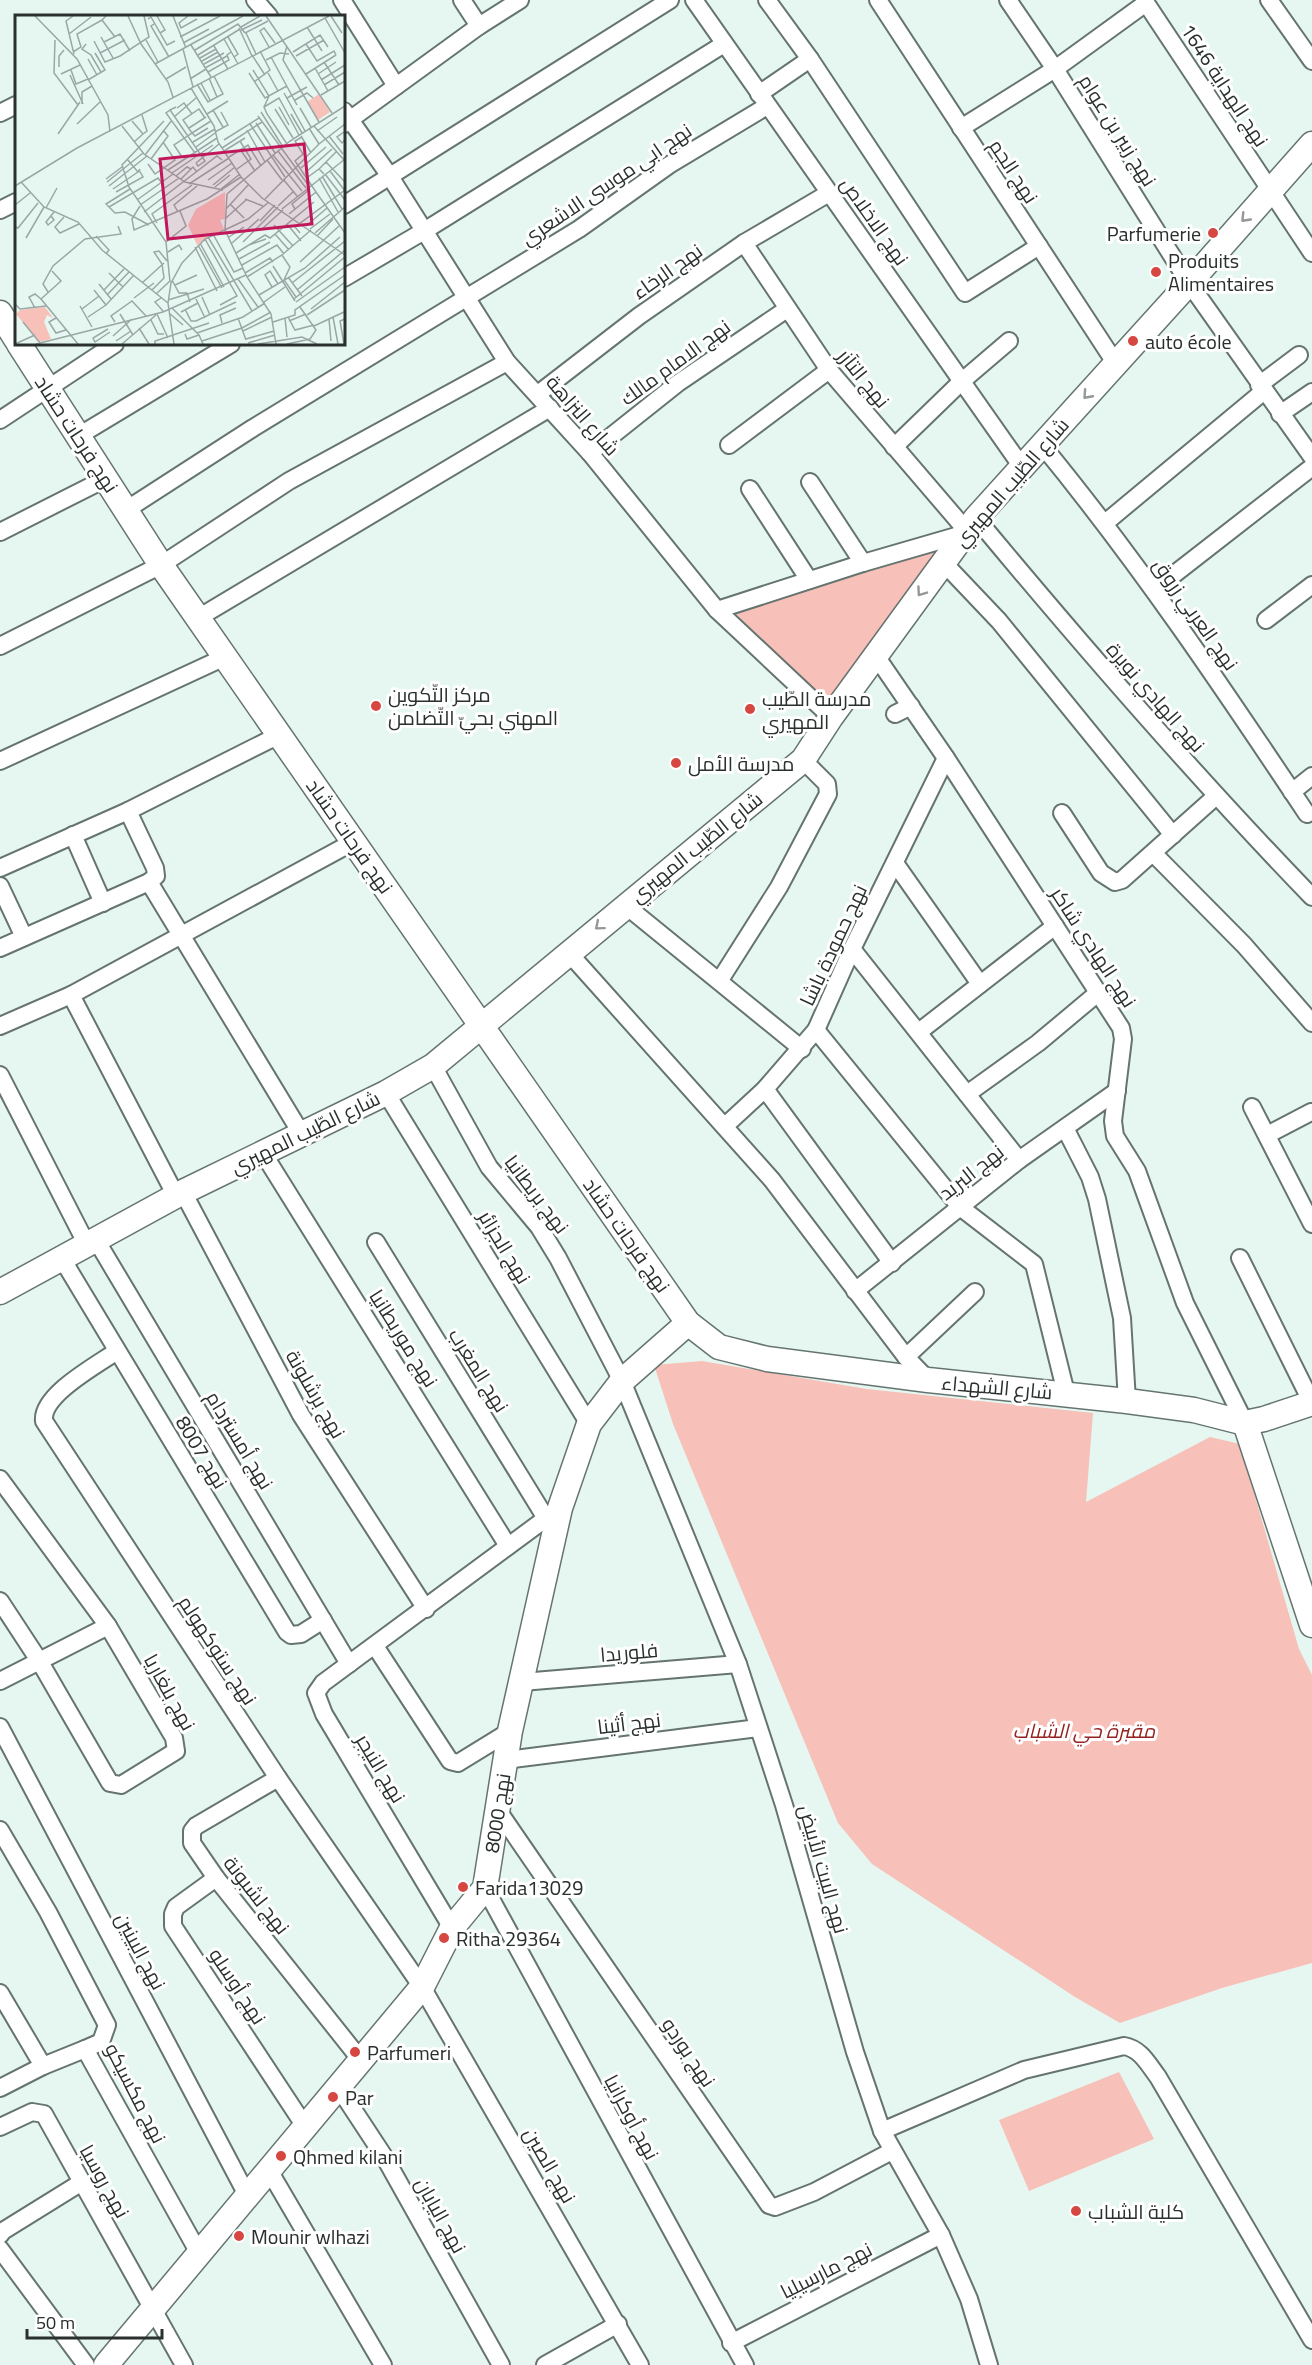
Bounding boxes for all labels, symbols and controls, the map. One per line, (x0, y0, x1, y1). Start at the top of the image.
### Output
inset map (15, 15, 345, 345)
street label: نهج الهداية 1646 (1171, 15, 1279, 155)
street label: نهج زبير بن عوام (1069, 66, 1167, 194)
street label: نهج ابي موسى الاشعري (512, 113, 700, 255)
street label: نهج الجم (979, 131, 1049, 211)
street label: نهج الاخلاص (831, 169, 919, 273)
one-way arrow (1241, 212, 1252, 222)
place label: Parfumerie (1107, 215, 1201, 252)
marker: Parfumerie (1206, 226, 1220, 240)
street label: نهج الرخاء (624, 233, 710, 309)
place label: Produits Alimentaires (1168, 242, 1274, 302)
marker: Produits Alimentaires (1149, 265, 1163, 279)
street label: نهج الامام مالك (612, 309, 738, 415)
place label: auto école (1145, 323, 1232, 360)
marker: auto école (1126, 334, 1140, 348)
street label: نهج التآزر (827, 339, 900, 416)
street label: شارع النزاهة (537, 366, 629, 464)
street label: نهج فرحات حشاد (25, 367, 129, 501)
one-way arrow (1084, 388, 1095, 399)
street label: شارع الطّيب المهيري (944, 408, 1078, 556)
street label: نهج العربي زروق (1143, 550, 1249, 678)
one-way arrow (917, 585, 928, 596)
street label: نهج الهادي نويرة (1097, 633, 1215, 761)
place label: مركز التّكوين المهني بحيّ التّضامن (388, 676, 558, 736)
place label: مدرسة الطّيب المهيري (762, 680, 871, 740)
marker: مركز التّكوين المهني بحيّ التّضامن (369, 699, 383, 713)
marker: مدرسة الطّيب المهيري (743, 702, 757, 716)
place label: مدرسة الأمل (688, 745, 794, 782)
marker: مدرسة الأمل (669, 756, 683, 770)
street label: نهج فرحات حشاد (296, 770, 404, 902)
street label: شارع الطّيب المهيري (621, 781, 771, 913)
street label: نهج حمودة باشا (789, 878, 877, 1012)
street label: نهج الهادي شاكر (1040, 878, 1147, 1015)
one-way arrow (595, 919, 606, 930)
street label: شارع الطّيب المهيري (224, 1080, 386, 1184)
street label: نهج البريد (930, 1134, 1012, 1210)
street label: نهج بريطانيا (495, 1146, 579, 1242)
street label: نهج فرحات حشاد (573, 1169, 681, 1301)
street label: نهج الجزائر (468, 1202, 542, 1291)
street label: نهج موريطانيا (359, 1282, 449, 1394)
street label: نهج المغرب (438, 1320, 520, 1420)
street label: نهج برشلونة (275, 1342, 357, 1446)
street label: شارع الشهداء (940, 1364, 1054, 1410)
street label: نهج أمستردام (196, 1383, 284, 1497)
street label: نهج 8007 (165, 1408, 239, 1496)
street label: نهج ستوكهولم (168, 1587, 268, 1713)
street label: فلوريدا (598, 1631, 660, 1673)
street label: نهج بلغاريا (134, 1646, 206, 1738)
street label: نهج أثينا (595, 1701, 663, 1745)
park label: مقبرة حي الشباب (1013, 1712, 1156, 1749)
street label: نهج النيجر (345, 1725, 416, 1810)
street label: نهج 8000 (472, 1770, 522, 1856)
street label: نهج البيت الأبيض (788, 1800, 860, 1938)
street label: نهج لشبونة (214, 1847, 300, 1943)
place label: Farida13029 (475, 1869, 583, 1906)
marker: Farida13029 (456, 1880, 470, 1894)
street label: نهج البينين (105, 1905, 177, 1997)
place label: Ritha 29364 (456, 1920, 561, 1957)
marker: Ritha 29364 (437, 1931, 451, 1945)
street label: نهج أوسلو (199, 1940, 277, 2032)
street label: نهج بوردو (652, 2009, 726, 2095)
place label: Parfumeri (367, 2034, 451, 2071)
street label: نهج مكسيكو (95, 2036, 177, 2150)
marker: Parfumeri (348, 2045, 362, 2059)
street label: نهج أوكرانيا (594, 2067, 670, 2167)
place label: Par (345, 2079, 374, 2116)
marker: Par (326, 2090, 340, 2104)
street label: نهج الصين (513, 2120, 587, 2210)
street label: نهج روسيا (69, 2137, 141, 2225)
place label: Qhmed kilani (293, 2138, 403, 2175)
marker: Qhmed kilani (274, 2149, 288, 2163)
street label: نهج اليابان (405, 2170, 477, 2260)
place label: كلية الشباب (1088, 2193, 1184, 2230)
marker: كلية الشباب (1069, 2204, 1083, 2218)
place label: Mounir wlhazi (251, 2218, 370, 2255)
marker: Mounir wlhazi (232, 2229, 246, 2243)
street label: نهج مارسيليا (773, 2231, 879, 2309)
scale bar (27, 2302, 162, 2340)
text: 50 m (36, 2306, 75, 2339)

